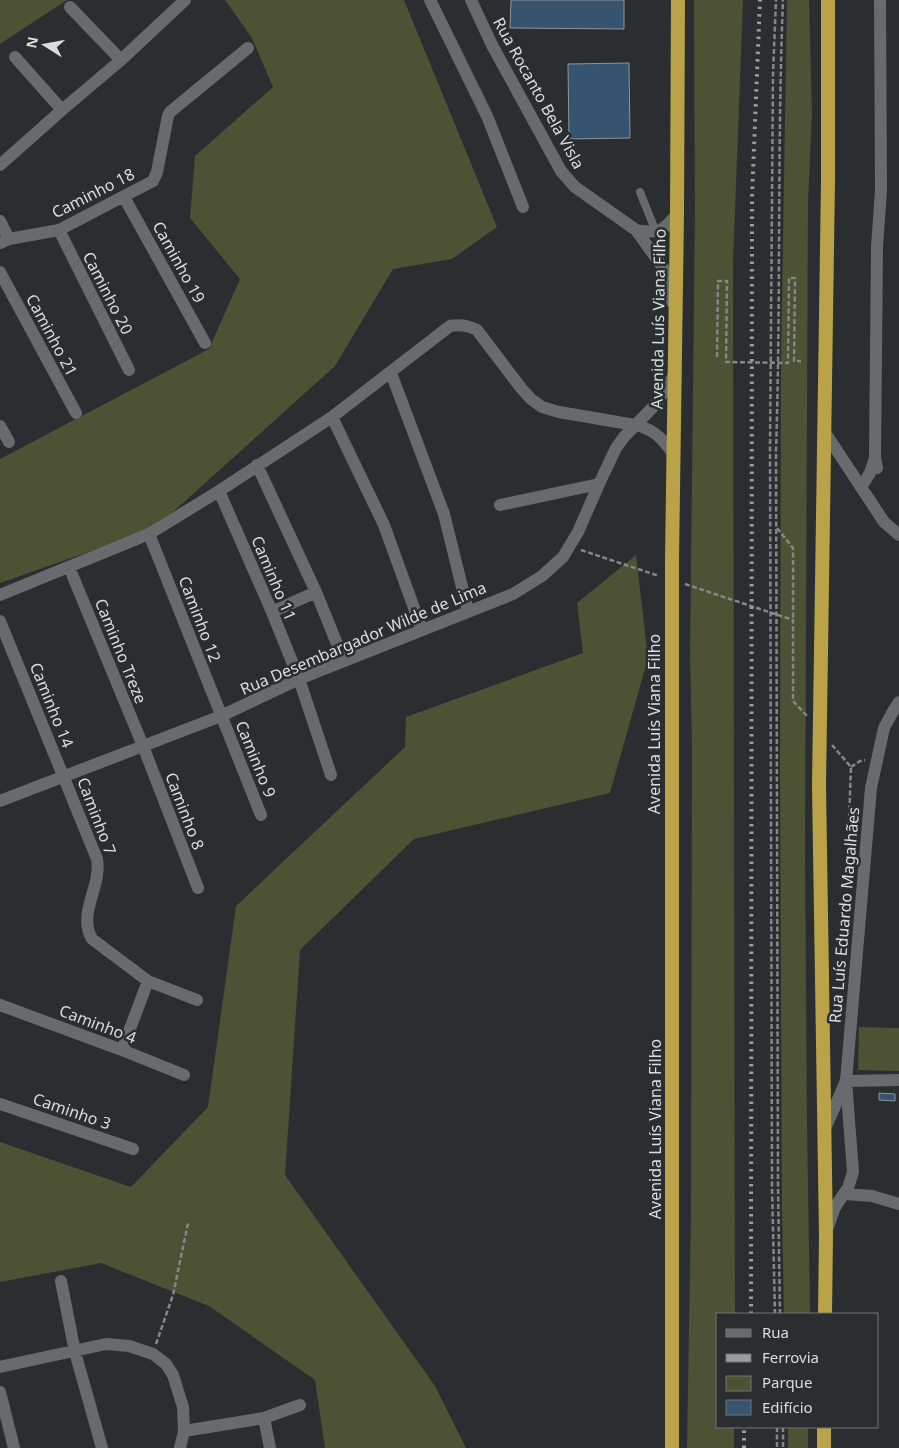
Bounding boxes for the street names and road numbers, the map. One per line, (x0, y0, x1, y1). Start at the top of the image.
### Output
street label: Rua Rocanto Bela Visla (488, 13, 590, 173)
street label: Caminho 18 (48, 163, 138, 223)
street label: Caminho 19 (148, 217, 210, 307)
street label: Avenida Luís Viana Filho (645, 229, 671, 409)
street label: Caminho 20 (78, 248, 138, 338)
street label: Caminho 21 (21, 290, 83, 380)
street label: Caminho 11 (246, 532, 302, 624)
street label: Caminho 12 (174, 573, 226, 665)
street label: Rua Desembargador Wilde de Lima (237, 576, 489, 700)
street label: Caminho Treze (90, 595, 152, 707)
street label: Avenida Luís Viana Filho (643, 634, 665, 814)
street label: Caminho 14 (25, 659, 79, 751)
street label: Caminho 9 (231, 717, 281, 801)
street label: Caminho 8 (160, 769, 210, 853)
street label: Caminho 7 (72, 774, 122, 858)
street label: Rua Luís Eduardo Magalhães (824, 806, 864, 1024)
street label: Caminho 4 (56, 999, 140, 1049)
street label: Avenida Luís Viana Filho (644, 1039, 666, 1219)
street label: Caminho 3 (30, 1087, 114, 1135)

